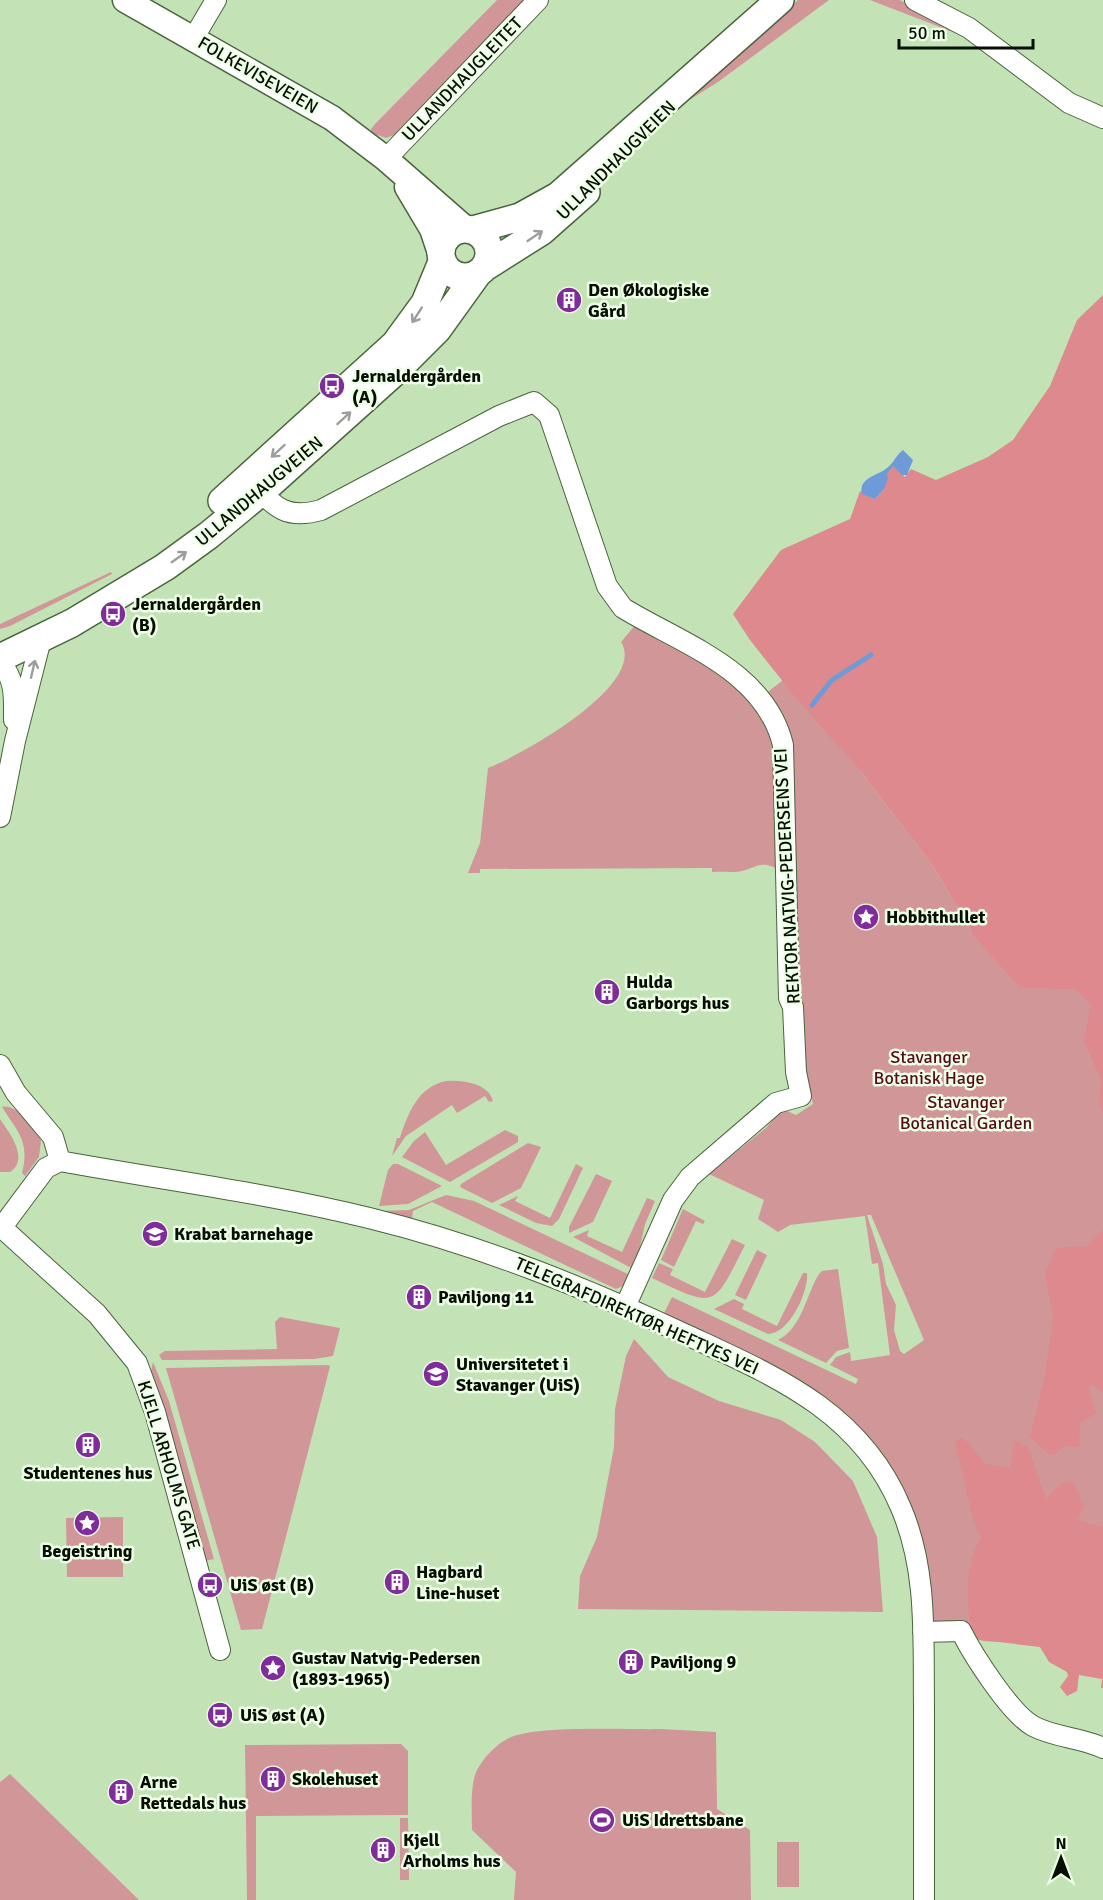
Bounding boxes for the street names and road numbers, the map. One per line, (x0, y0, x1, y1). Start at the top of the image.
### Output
street label: ULLANDHAUGLEITET (397, 12, 527, 146)
street label: FOLKEVISEVEIEN (194, 32, 322, 118)
street label: ULLANDHAUGVEIEN (552, 96, 680, 224)
street label: ULLANDHAUGVEIEN (191, 431, 327, 551)
street label: REKTOR NATVIG-PEDERSENS VEI (769, 747, 805, 1005)
street label: TELEGRAFDIREKTØR HEFTYES VEI (512, 1252, 762, 1380)
street label: KJELL ARHOLMS GATE (133, 1378, 205, 1552)

